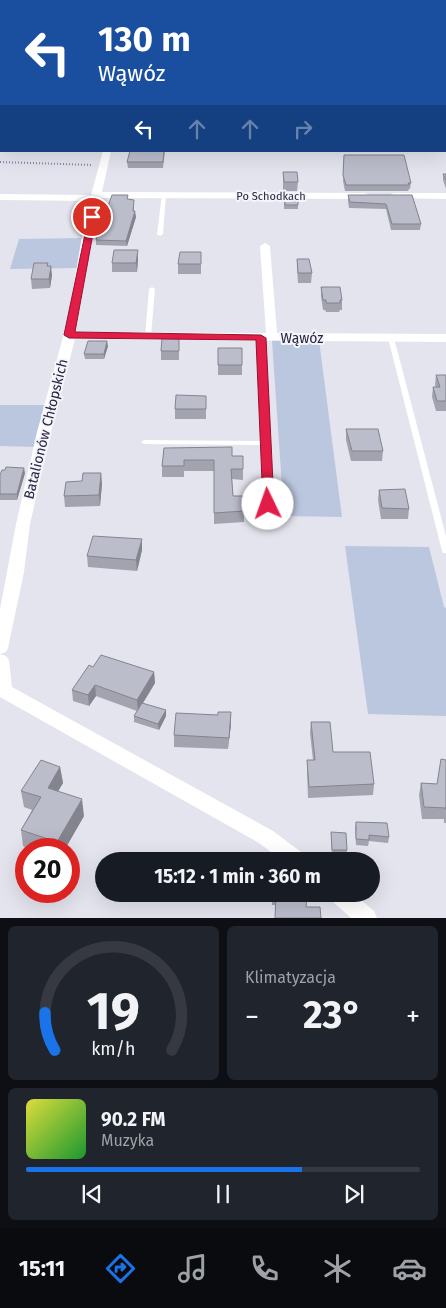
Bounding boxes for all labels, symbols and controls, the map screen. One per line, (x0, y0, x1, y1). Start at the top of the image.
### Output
text: 130 m (98, 18, 191, 60)
icon: left (15, 20, 80, 85)
text: Wąwóz (98, 60, 165, 87)
icon: left (130, 115, 158, 143)
icon: ahead (183, 115, 211, 143)
icon: ahead (236, 115, 264, 143)
icon: right (289, 115, 317, 143)
street label: Po Schodkach (236, 190, 306, 203)
pin (71, 196, 113, 238)
icon: arrive (78, 203, 106, 231)
street label: Wąwóz (281, 330, 323, 347)
street label: Batalionów Chłopskich (20, 357, 72, 501)
position arrow (241, 477, 293, 529)
speed limit sign: 20 (15, 838, 80, 903)
text: 15:12 · 1 min · 360 m (154, 865, 321, 888)
text: Klimatyzacja (245, 968, 336, 987)
text: 19 (87, 980, 140, 1043)
text: 23° (303, 992, 362, 1038)
text: − (245, 1000, 259, 1033)
text: + (406, 1000, 420, 1033)
text: km/h (91, 1038, 136, 1060)
text: 90.2 FM (101, 1108, 165, 1131)
text: Muzyka (101, 1131, 154, 1150)
icon: previous (78, 1180, 106, 1208)
icon: pause (209, 1180, 237, 1208)
icon: next (340, 1180, 368, 1208)
icon: directions (103, 1251, 138, 1286)
icon: music (175, 1251, 210, 1286)
icon: phone (247, 1251, 282, 1286)
icon: climate (320, 1251, 355, 1286)
icon: car (392, 1251, 427, 1286)
text: 15:11 (19, 1255, 65, 1282)

